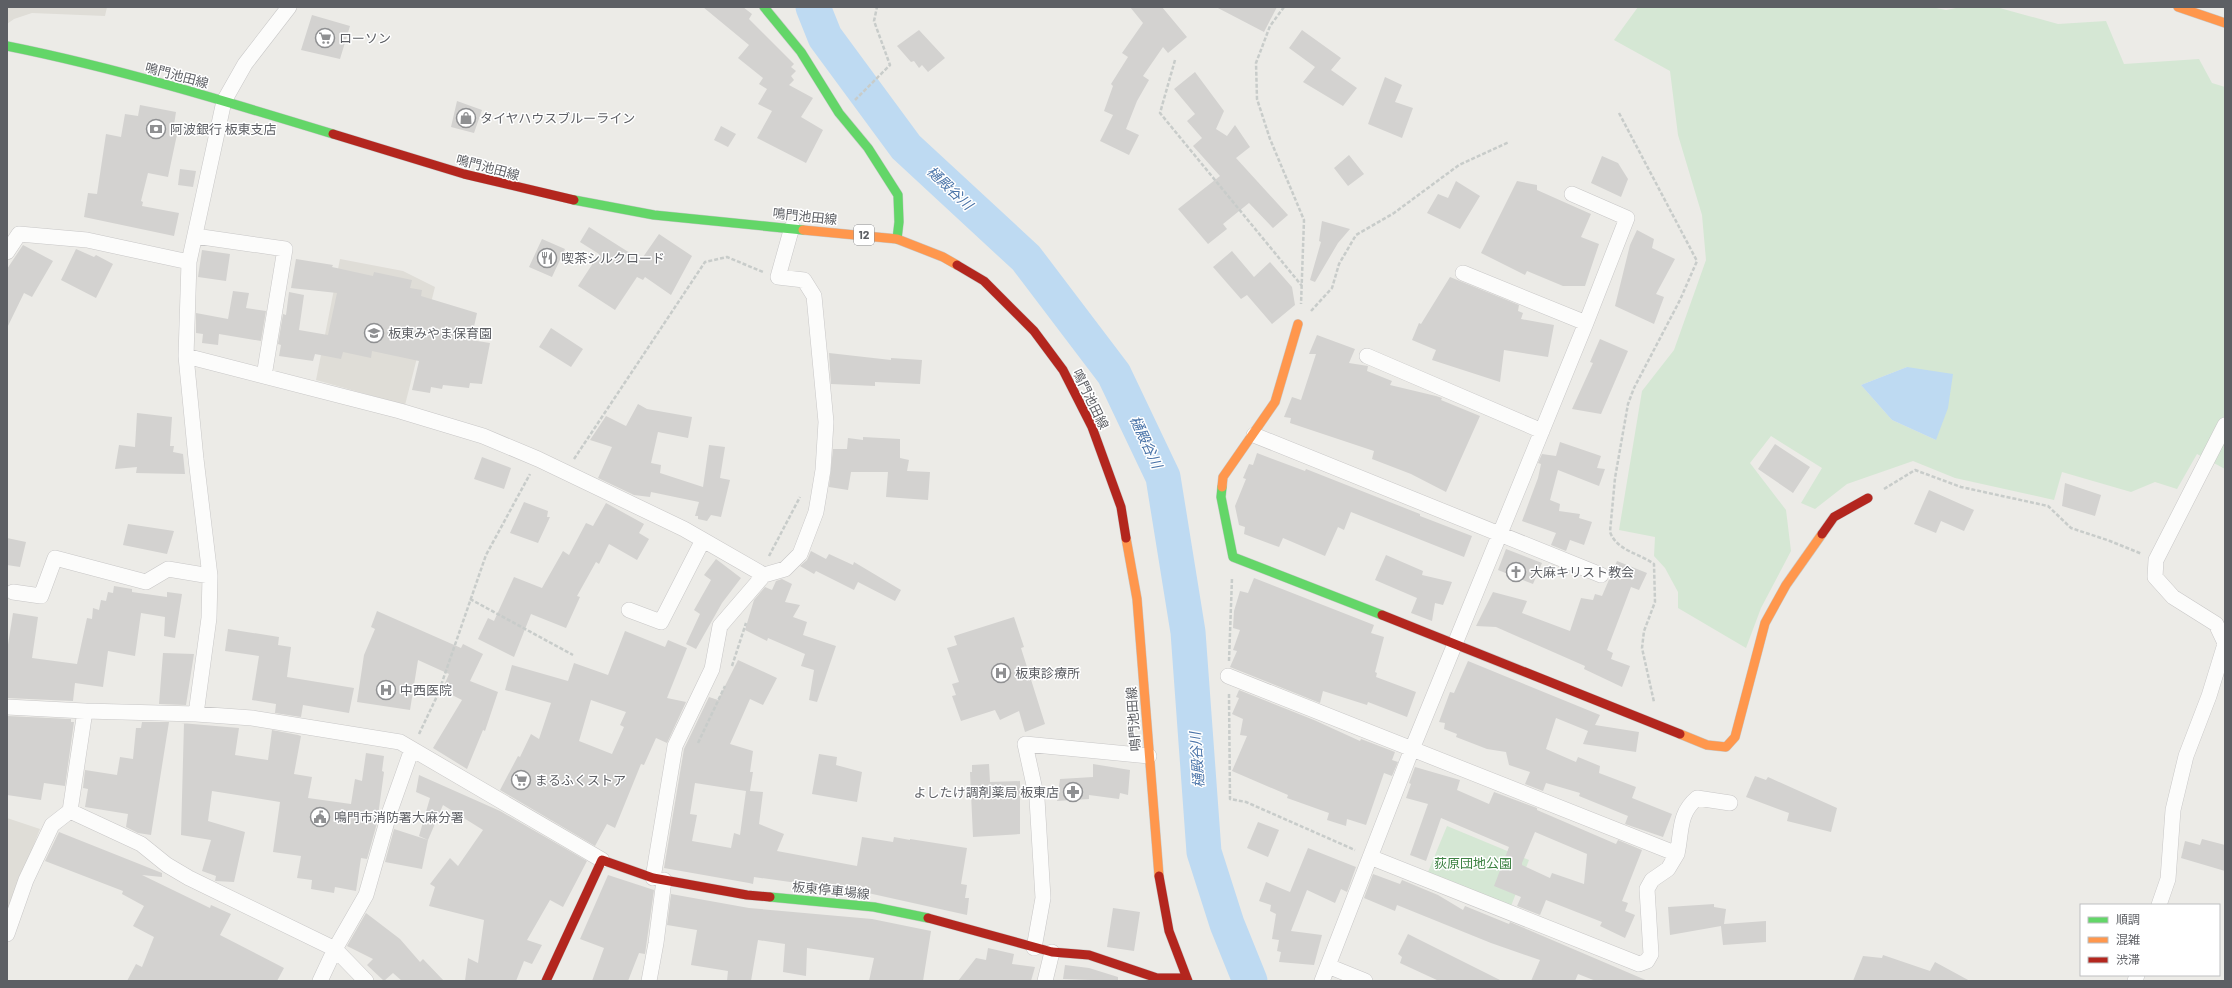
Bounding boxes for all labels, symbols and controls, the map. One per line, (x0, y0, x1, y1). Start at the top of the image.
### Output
supermarket icon: ローソン (314, 27, 336, 49)
place label: ローソン (339, 30, 391, 46)
street label: 鳴門池田線 (144, 59, 210, 91)
shop icon: タイヤハウスブルーライン (455, 107, 477, 129)
place label: タイヤハウスブルーライン (480, 110, 635, 126)
bank icon: 阿波銀行 板東支店 (145, 118, 167, 140)
place label: 阿波銀行 板東支店 (170, 121, 277, 137)
street label: 鳴門池田線 (455, 151, 521, 183)
water label: 樋殿谷川 (924, 162, 978, 214)
street label: 鳴門池田線 (772, 205, 838, 227)
road number: 12 (854, 225, 874, 245)
restaurant icon: 喫茶シルクロード (536, 247, 558, 269)
place label: 喫茶シルクロード (561, 250, 665, 266)
school or university icon: 板東みやま保育園 (363, 322, 385, 344)
place label: 板東みやま保育園 (388, 325, 492, 341)
street label: 鳴門池田線 (1070, 366, 1112, 432)
water label: 樋殿谷川 (1127, 413, 1167, 473)
church icon: 大麻キリスト教会 (1505, 561, 1527, 583)
place label: 大麻キリスト教会 (1530, 564, 1634, 580)
hospital icon: 板東診療所 (990, 662, 1012, 684)
place label: 板東診療所 (1015, 665, 1080, 681)
hospital icon: 中西医院 (375, 679, 397, 701)
place label: 中西医院 (400, 682, 452, 698)
street label: 鳴門池田線 (1123, 686, 1143, 752)
water label: 樋殿谷川 (1186, 730, 1207, 789)
supermarket icon: まるふくストア (510, 769, 532, 791)
place label: まるふくストア (535, 772, 626, 788)
pharmacy icon: よしたけ調剤薬局 板東店 (1062, 781, 1084, 803)
place label: よしたけ調剤薬局 板東店 (913, 784, 1059, 800)
public building icon: 鳴門市消防署大麻分署 (309, 806, 331, 828)
place label: 鳴門市消防署大麻分署 (334, 809, 464, 825)
park label: 荻原団地公園 (1434, 855, 1512, 871)
street label: 板東停車場線 (791, 878, 871, 902)
legend (2080, 904, 2220, 976)
text: 順調 (2116, 912, 2140, 926)
text: 混雑 (2116, 932, 2140, 946)
text: 渋滞 (2116, 952, 2140, 966)

